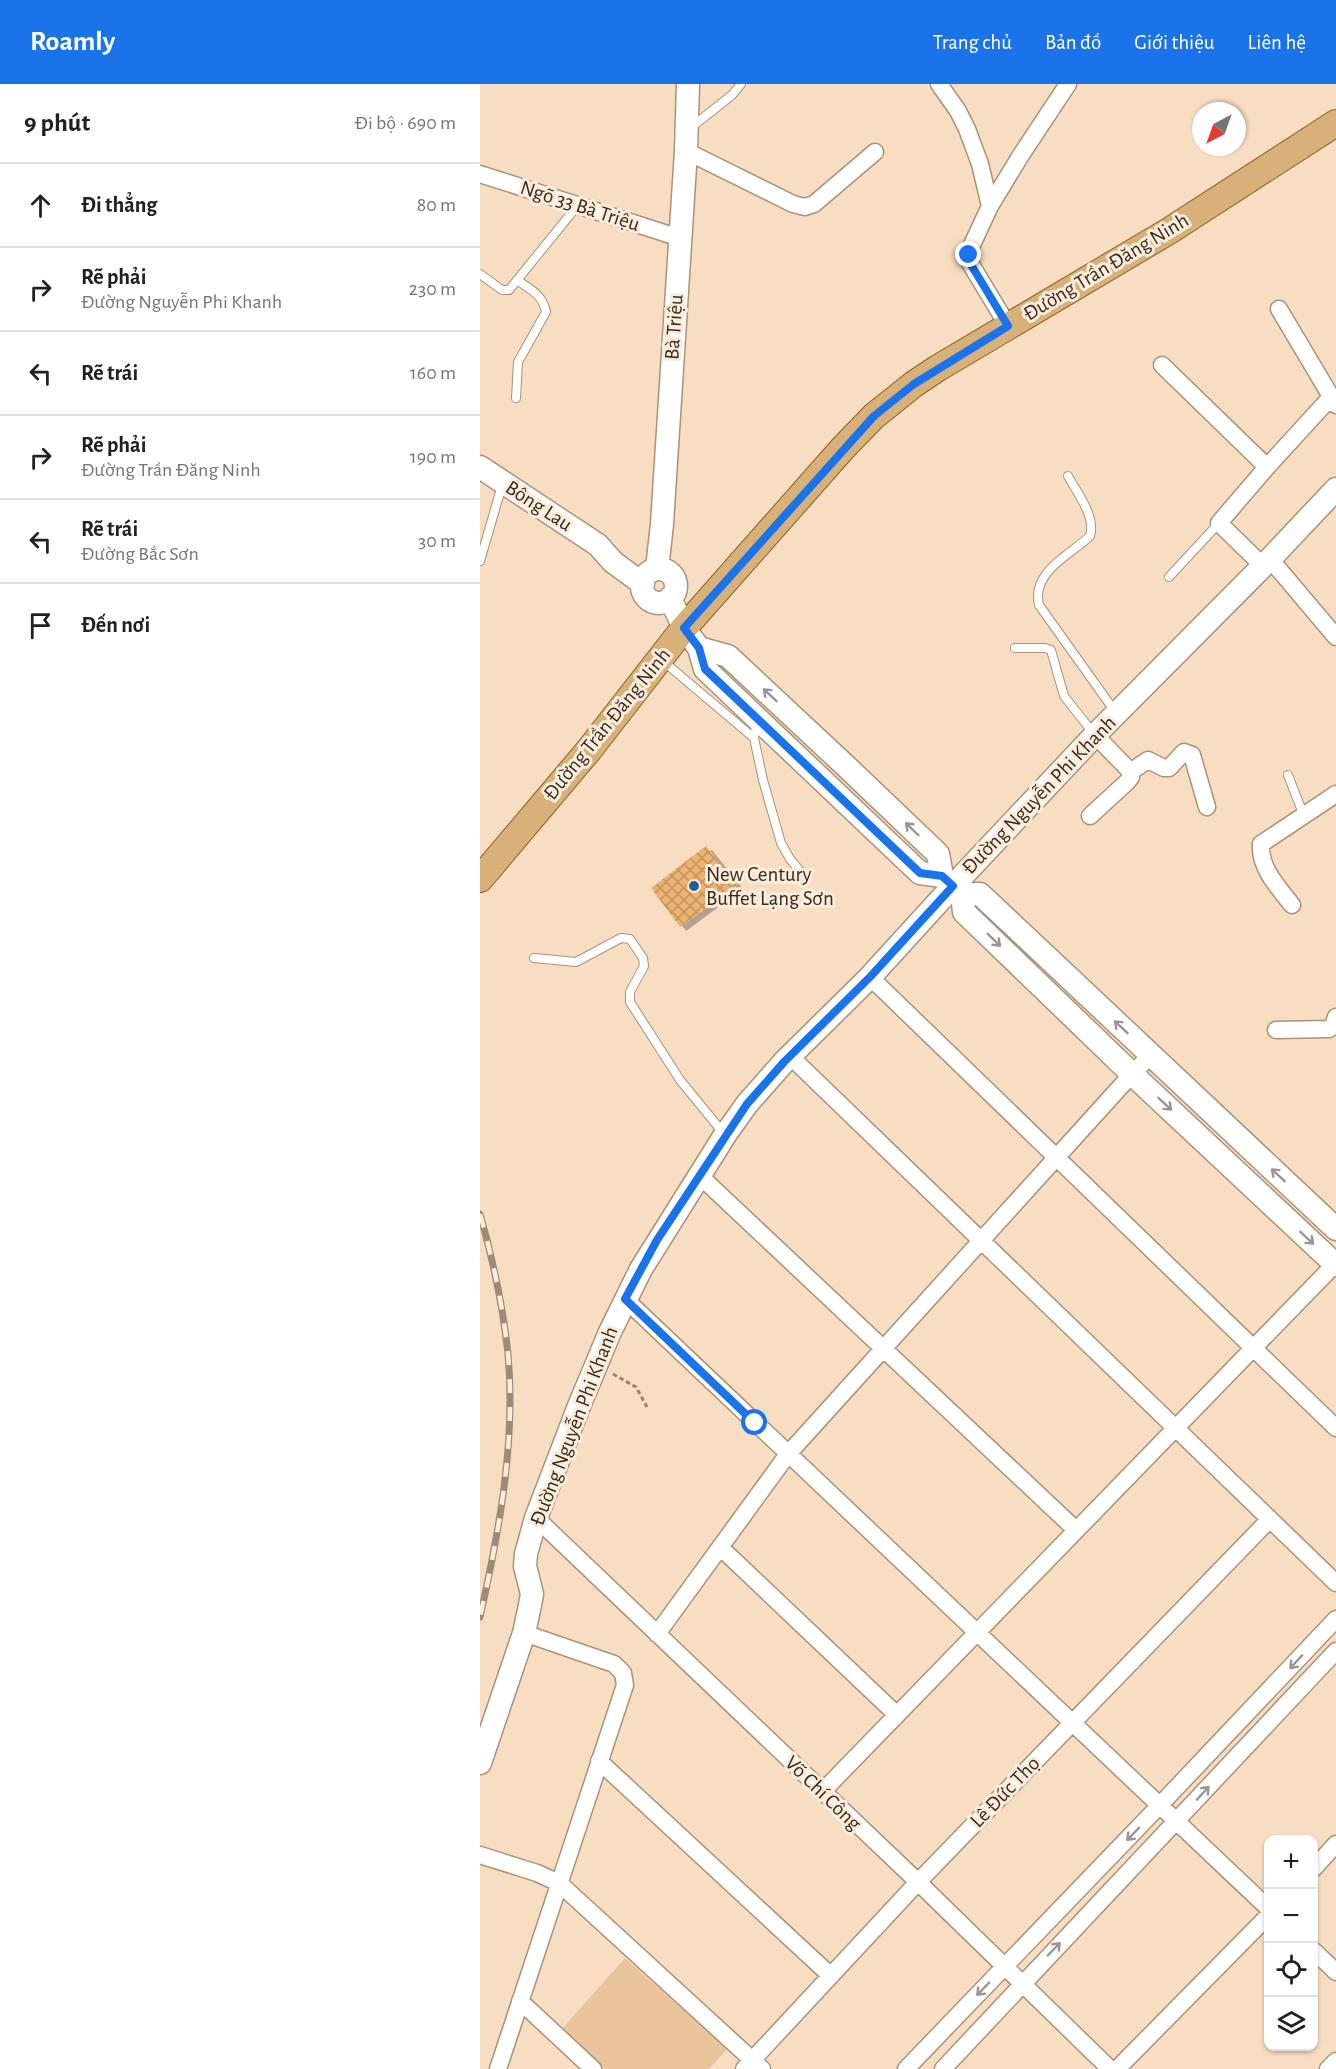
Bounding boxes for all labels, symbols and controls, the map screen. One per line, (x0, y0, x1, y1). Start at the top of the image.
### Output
text: Roamly (30, 28, 115, 56)
text: Trang chủ (933, 32, 1012, 53)
text: Bản đồ (1045, 32, 1101, 53)
text: Giới thiệu (1134, 32, 1215, 53)
text: Liên hệ (1248, 32, 1306, 53)
north arrow (1192, 102, 1246, 156)
text: 9 phút (24, 110, 90, 136)
text: Đi bộ · 690 m (355, 113, 456, 133)
street label: Ngõ 33 Bà Triệu (518, 177, 643, 235)
icon: ahead (24, 189, 57, 222)
text: Đi thẳng (81, 194, 157, 216)
text: 80 m (417, 195, 456, 215)
street label: Đường Trần Đăng Ninh (1020, 209, 1192, 325)
route end (955, 241, 981, 267)
text: Rẽ phải (81, 266, 146, 288)
icon: right (24, 273, 57, 306)
text: 230 m (409, 279, 456, 299)
text: Đường Nguyễn Phi Khanh (81, 292, 282, 312)
street label: Bà Triệu (661, 293, 687, 360)
icon: left (24, 357, 57, 390)
text: Rẽ trái (81, 362, 138, 384)
text: 160 m (410, 363, 456, 383)
text: Rẽ phải (81, 434, 146, 456)
icon: right (24, 441, 57, 474)
text: 190 m (410, 447, 456, 467)
text: Đường Trần Đăng Ninh (81, 460, 261, 480)
street label: Bông Lau (502, 477, 576, 535)
text: Rẽ trái (81, 518, 138, 540)
icon: left (24, 525, 57, 558)
text: 30 m (418, 531, 456, 551)
text: Đường Bắc Sơn (81, 544, 199, 564)
icon: arrive (24, 609, 57, 642)
text: Đến nơi (81, 614, 150, 636)
street label: Đường Trần Đăng Ninh (539, 644, 675, 804)
one-way arrow (763, 688, 778, 703)
street label: Đường Nguyễn Phi Khanh (957, 711, 1120, 878)
one-way arrow (905, 822, 920, 836)
place label: New Century Buffet Lạng Sơn (706, 864, 834, 909)
marker: New Century Buffet Lạng Sơn (687, 879, 701, 893)
one-way arrow (986, 933, 1001, 948)
one-way arrow (1114, 1020, 1129, 1034)
one-way arrow (1157, 1097, 1172, 1111)
one-way arrow (1271, 1168, 1286, 1182)
one-way arrow (1299, 1231, 1314, 1245)
street label: Đường Nguyễn Phi Khanh (525, 1323, 622, 1528)
route start (741, 1409, 767, 1435)
one-way arrow (1289, 1654, 1303, 1669)
street label: Võ Chí Công (781, 1752, 866, 1835)
street label: Lê Đức Thọ (966, 1752, 1044, 1832)
one-way arrow (1195, 1785, 1210, 1800)
one-way arrow (1126, 1826, 1140, 1841)
map controls (1264, 1835, 1318, 2051)
button: + (1264, 1835, 1318, 1889)
button: − (1264, 1889, 1318, 1943)
one-way arrow (1047, 1942, 1061, 1957)
button: locate (1264, 1943, 1318, 1997)
one-way arrow (976, 1982, 990, 1997)
button: layers (1264, 1997, 1318, 2051)

